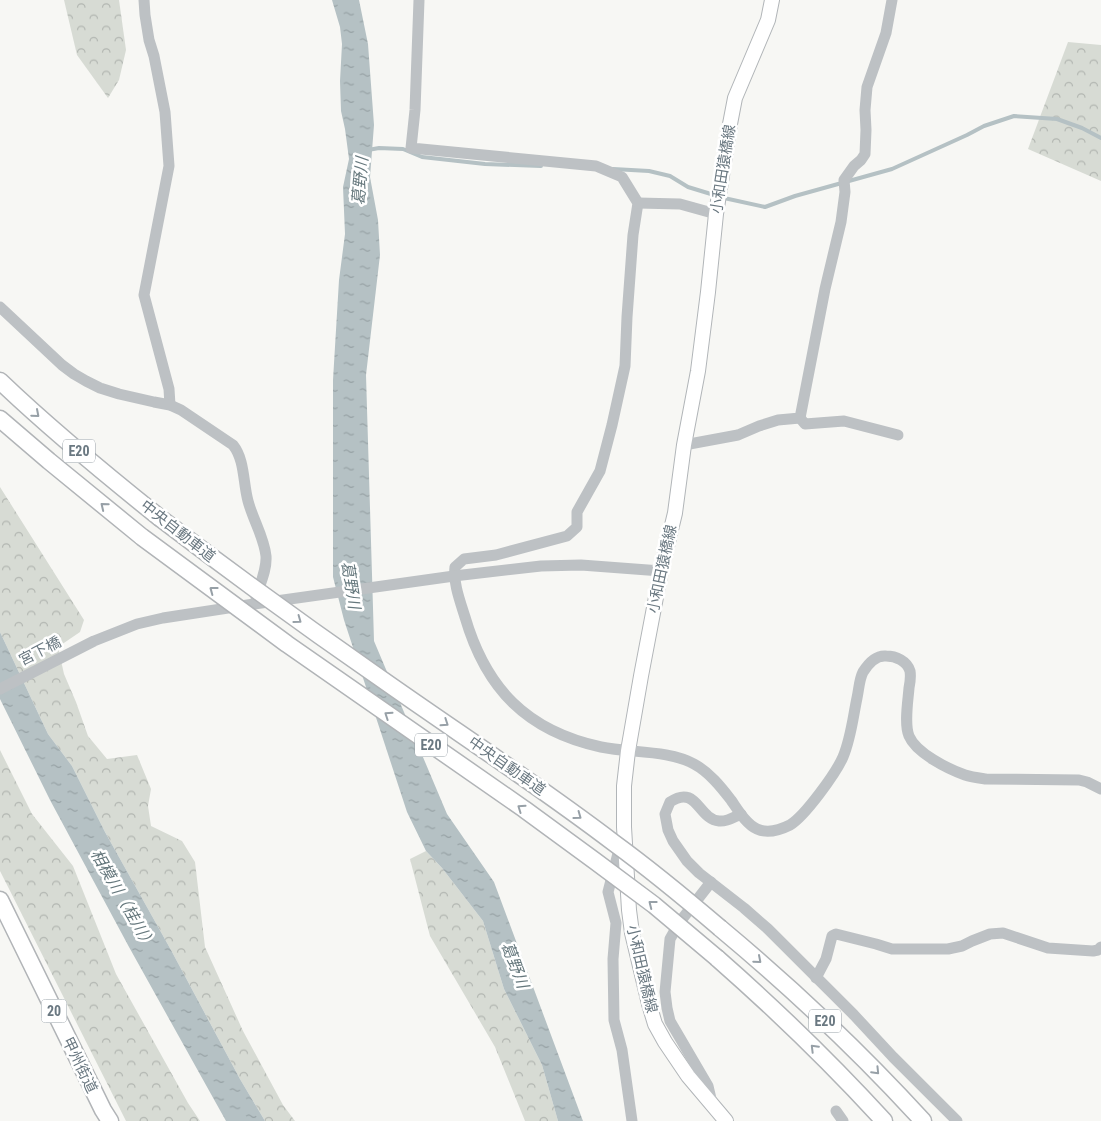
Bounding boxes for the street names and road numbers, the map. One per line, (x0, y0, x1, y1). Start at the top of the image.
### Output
street label: 小和田猿橋線 (707, 123, 739, 215)
road number: E20 (63, 440, 95, 462)
street label: 中央自動車道 (137, 496, 219, 566)
street label: 小和田猿橋線 (644, 523, 680, 615)
street label: 宮下橋 (16, 633, 64, 669)
street label: 中央自動車道 (465, 733, 549, 799)
road number: E20 (415, 734, 447, 756)
street label: 小和田猿橋線 (623, 923, 661, 1015)
road number: 20 (42, 999, 66, 1022)
road number: E20 (809, 1009, 841, 1032)
street label: 甲州街道 (59, 1034, 101, 1096)

